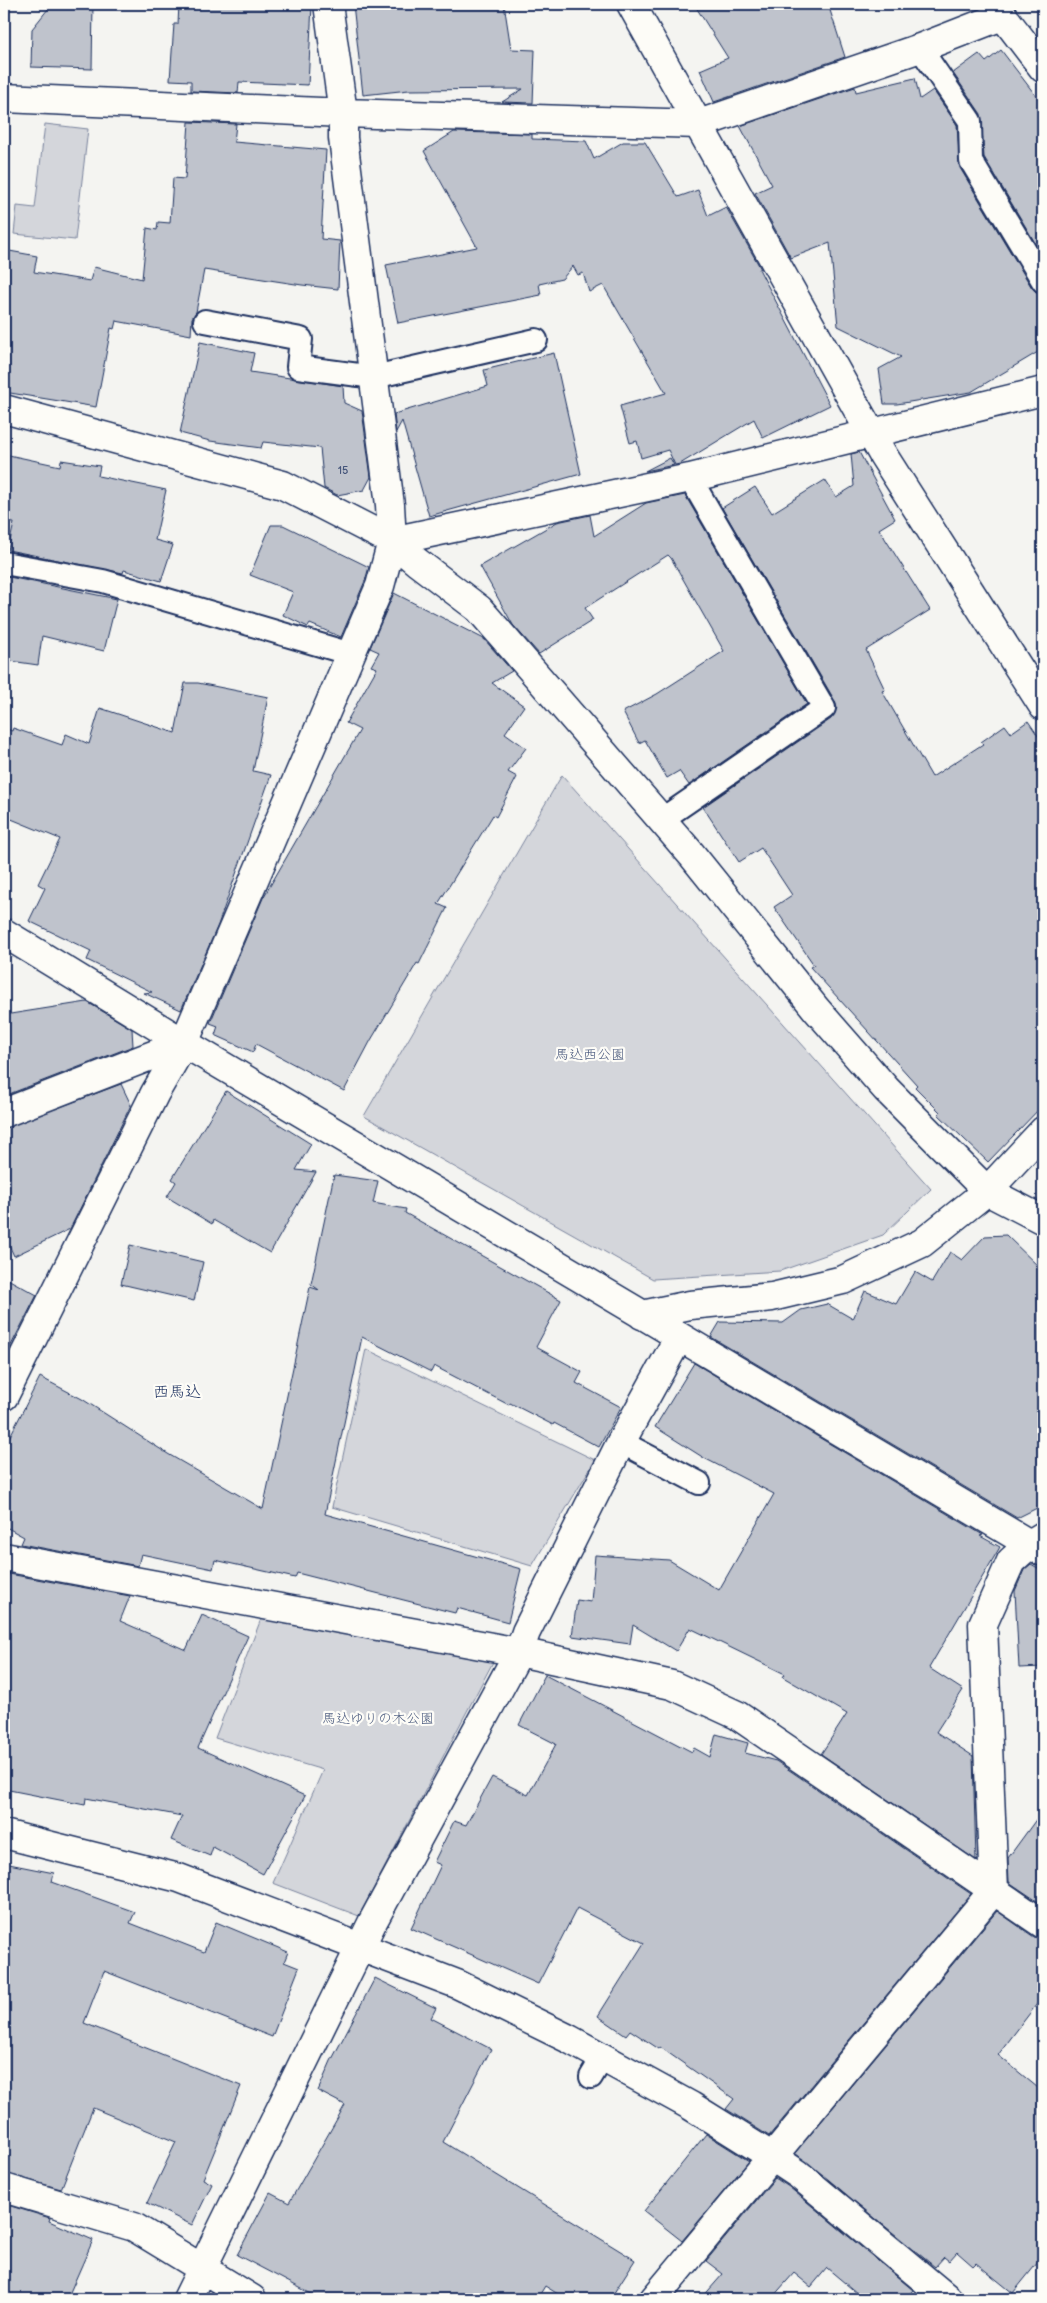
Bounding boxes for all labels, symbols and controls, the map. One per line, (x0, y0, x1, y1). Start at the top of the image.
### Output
house number: 15 (338, 464, 348, 477)
park label: 馬込西公園 (555, 1046, 625, 1063)
district label: 西馬込 (153, 1383, 201, 1402)
park label: 馬込ゆりの木公園 (322, 1710, 434, 1727)

